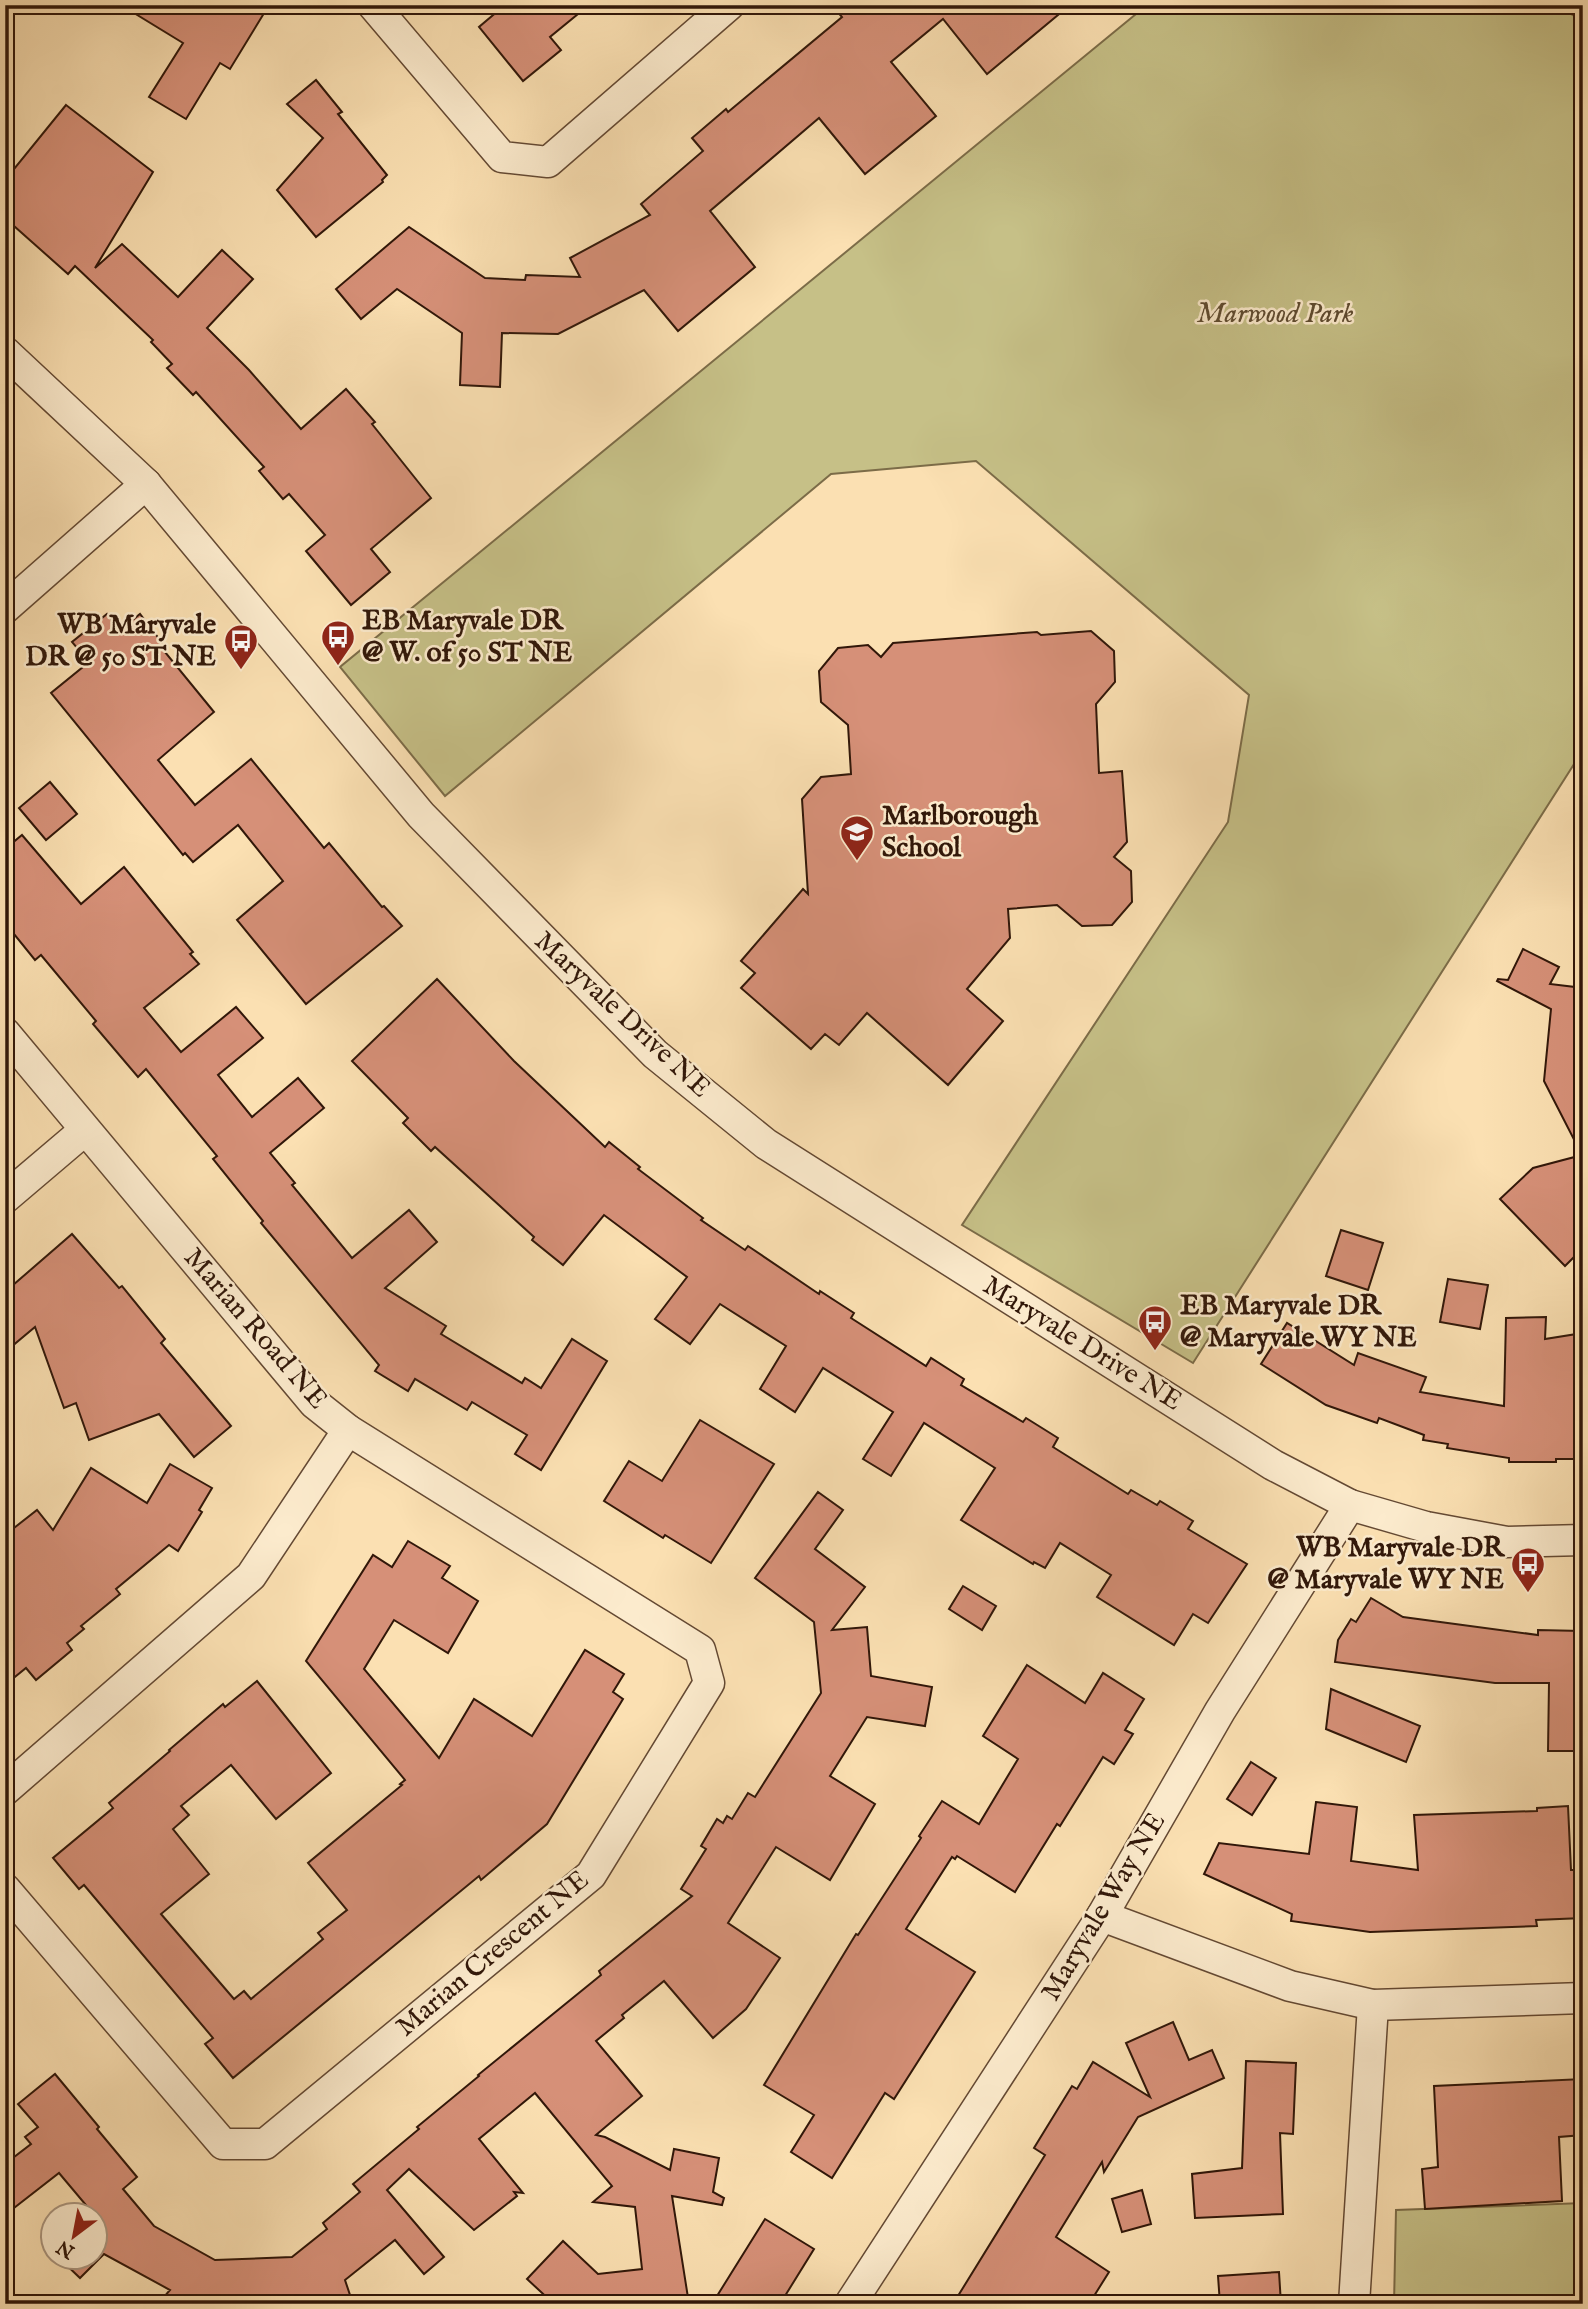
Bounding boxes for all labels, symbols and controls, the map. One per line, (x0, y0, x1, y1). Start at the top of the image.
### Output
park label: Marwood Park (1197, 297, 1353, 332)
place label: EB Maryvale DR @ W. of 50 ST NE (362, 604, 573, 671)
place label: WB Maryvale DR @ 50 ST NE (25, 608, 217, 675)
bus stop icon: EB Maryvale DR @ W. of 50 ST NE (319, 618, 357, 667)
bus stop icon: WB Maryvale DR @ 50 ST NE (222, 622, 260, 671)
place label: Marlborough School (882, 799, 1039, 866)
school or university icon: Marlborough School (838, 813, 876, 862)
street label: Maryvale Drive NE (527, 924, 717, 1106)
street label: Marian Road NE (175, 1241, 335, 1417)
street label: Maryvale Drive NE (976, 1269, 1188, 1419)
place label: EB Maryvale DR @ Maryvale WY NE (1180, 1289, 1417, 1356)
bus stop icon: EB Maryvale DR @ Maryvale WY NE (1136, 1303, 1174, 1352)
place label: WB Maryvale DR @ Maryvale WY NE (1267, 1531, 1506, 1598)
bus stop icon: WB Maryvale DR @ Maryvale WY NE (1509, 1545, 1547, 1594)
street label: Maryvale Way NE (1034, 1806, 1174, 2008)
street label: Marian Crescent NE (389, 1863, 597, 2045)
north arrow (38, 2200, 108, 2270)
text: N (52, 2234, 80, 2264)

